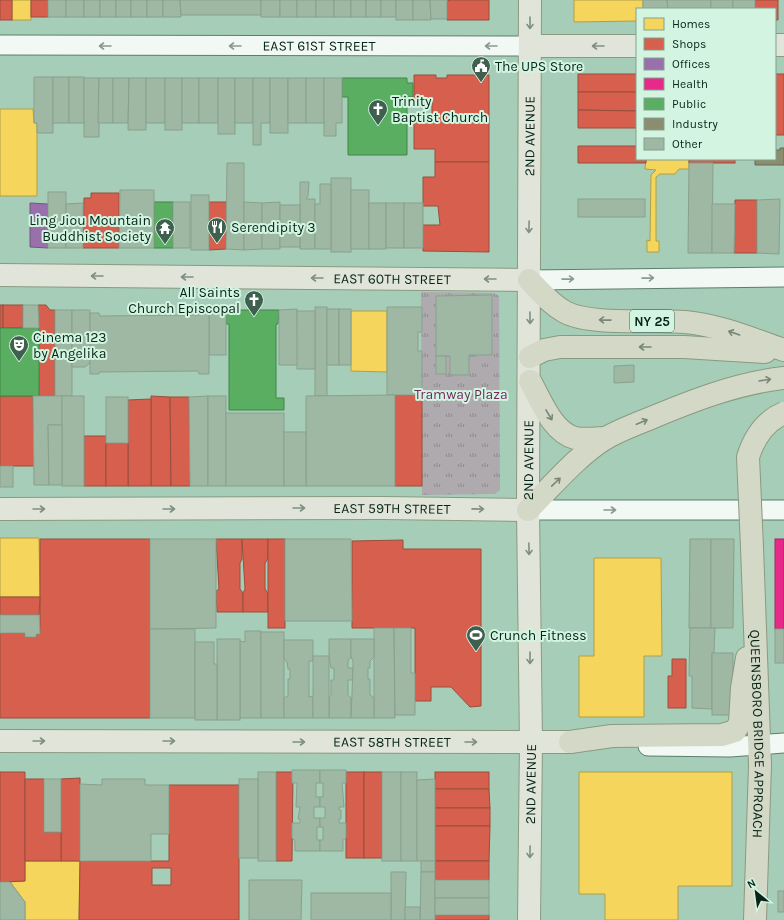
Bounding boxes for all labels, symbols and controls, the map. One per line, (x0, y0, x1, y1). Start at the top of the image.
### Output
legend (636, 8, 776, 160)
one-way arrow (526, 16, 534, 29)
text: Homes (672, 17, 710, 31)
street label: EAST 61ST STREET (262, 37, 376, 54)
text: Shops (672, 37, 706, 51)
one-way arrow (99, 42, 112, 50)
one-way arrow (229, 42, 242, 50)
one-way arrow (485, 42, 498, 50)
one-way arrow (592, 42, 605, 50)
public building icon: The UPS Store (470, 55, 492, 83)
text: Offices (672, 57, 710, 71)
place label: The UPS Store (495, 58, 583, 75)
text: Health (672, 77, 708, 91)
place label: Trinity Baptist Church (392, 93, 488, 126)
street label: 2ND AVENUE (521, 96, 538, 176)
text: Public (672, 97, 706, 111)
church icon: Trinity Baptist Church (367, 98, 389, 126)
text: Industry (672, 117, 718, 131)
text: Other (672, 137, 703, 151)
place label: Ling Jiou Mountain Buddhist Society (29, 212, 151, 245)
restaurant icon: Serendipity 3 (206, 216, 228, 244)
temple icon: Ling Jiou Mountain Buddhist Society (154, 217, 176, 245)
place label: Serendipity 3 (231, 219, 316, 236)
one-way arrow (525, 220, 533, 233)
street label: EAST 60TH STREET (333, 270, 451, 288)
one-way arrow (91, 272, 104, 280)
one-way arrow (181, 273, 194, 281)
one-way arrow (311, 274, 324, 282)
one-way arrow (641, 274, 654, 282)
one-way arrow (484, 275, 497, 283)
one-way arrow (561, 275, 574, 283)
place label: All Saints Church Episcopal (128, 284, 240, 317)
church icon: All Saints Church Episcopal (243, 289, 265, 317)
road number: NY 25 (630, 310, 674, 332)
one-way arrow (526, 311, 533, 324)
one-way arrow (599, 316, 612, 323)
place label: Cinema 123 by Angelika (33, 329, 107, 362)
one-way arrow (728, 329, 740, 337)
theatre icon: Cinema 123 by Angelika (8, 334, 30, 362)
one-way arrow (639, 343, 652, 351)
one-way arrow (758, 376, 771, 384)
park label: Tramway Plaza (414, 386, 508, 403)
one-way arrow (546, 409, 554, 421)
one-way arrow (635, 418, 647, 425)
street label: 2ND AVENUE (520, 420, 537, 500)
one-way arrow (551, 477, 561, 487)
street label: EAST 59TH STREET (333, 499, 451, 517)
one-way arrow (292, 504, 305, 512)
one-way arrow (32, 505, 45, 513)
one-way arrow (162, 505, 175, 513)
one-way arrow (471, 505, 484, 513)
one-way arrow (603, 506, 616, 514)
one-way arrow (525, 542, 533, 555)
sports icon: Crunch Fitness (465, 624, 487, 652)
place label: Crunch Fitness (490, 627, 587, 644)
street label: QUEENSBORO BRIDGE APPROACH (747, 629, 769, 838)
one-way arrow (526, 651, 534, 664)
street label: EAST 58TH STREET (333, 733, 451, 750)
one-way arrow (32, 737, 45, 745)
one-way arrow (162, 737, 175, 745)
one-way arrow (292, 738, 305, 746)
one-way arrow (464, 738, 477, 746)
street label: 2ND AVENUE (522, 744, 539, 824)
one-way arrow (526, 845, 534, 858)
north arrow (736, 872, 776, 912)
text: N (745, 876, 758, 891)

